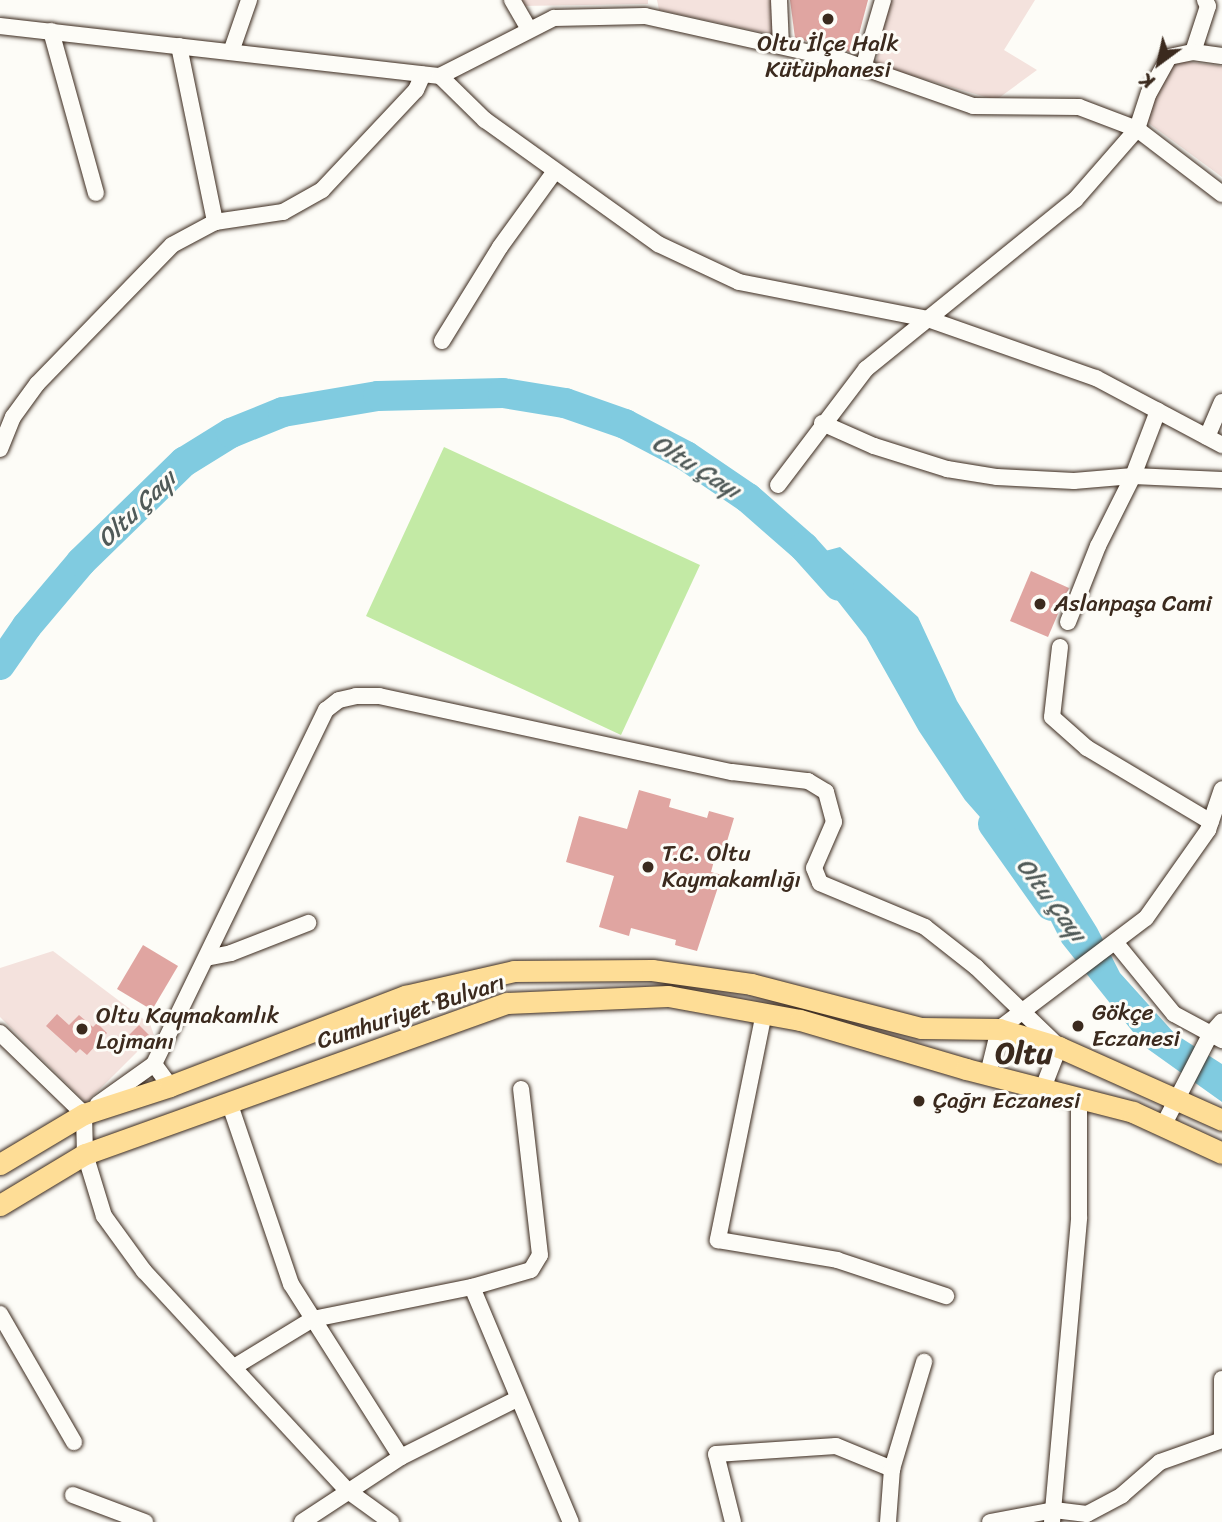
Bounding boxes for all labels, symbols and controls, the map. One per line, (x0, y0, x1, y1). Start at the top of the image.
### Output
marker: Oltu İlçe Halk Kütüphanesi (820, 11, 836, 27)
north arrow (1124, 28, 1194, 98)
place label: Oltu İlçe Halk Kütüphanesi (757, 30, 899, 84)
text: K (1133, 64, 1161, 98)
water label: Oltu Çayı (647, 429, 745, 505)
water label: Oltu Çayı (92, 465, 182, 553)
place label: Aslanpaşa Cami (1054, 590, 1212, 618)
marker: Aslanpaşa Cami (1032, 596, 1048, 612)
place label: T.C. Oltu Kaymakamlığı (662, 840, 801, 894)
water label: Oltu Çayı (1010, 852, 1092, 948)
marker: T.C. Oltu Kaymakamlığı (640, 859, 656, 875)
street label: Cumhuriyet Bulvarı (314, 969, 508, 1055)
place label: Gökçe Eczanesi (1092, 999, 1180, 1053)
place label: Oltu Kaymakamlık Lojmanı (96, 1002, 279, 1056)
marker: Gökçe Eczanesi (1070, 1018, 1086, 1034)
marker: Oltu Kaymakamlık Lojmanı (74, 1021, 90, 1037)
district label: Oltu (995, 1035, 1053, 1071)
place label: Çağrı Eczanesi (933, 1087, 1080, 1115)
marker: Çağrı Eczanesi (911, 1093, 927, 1109)

